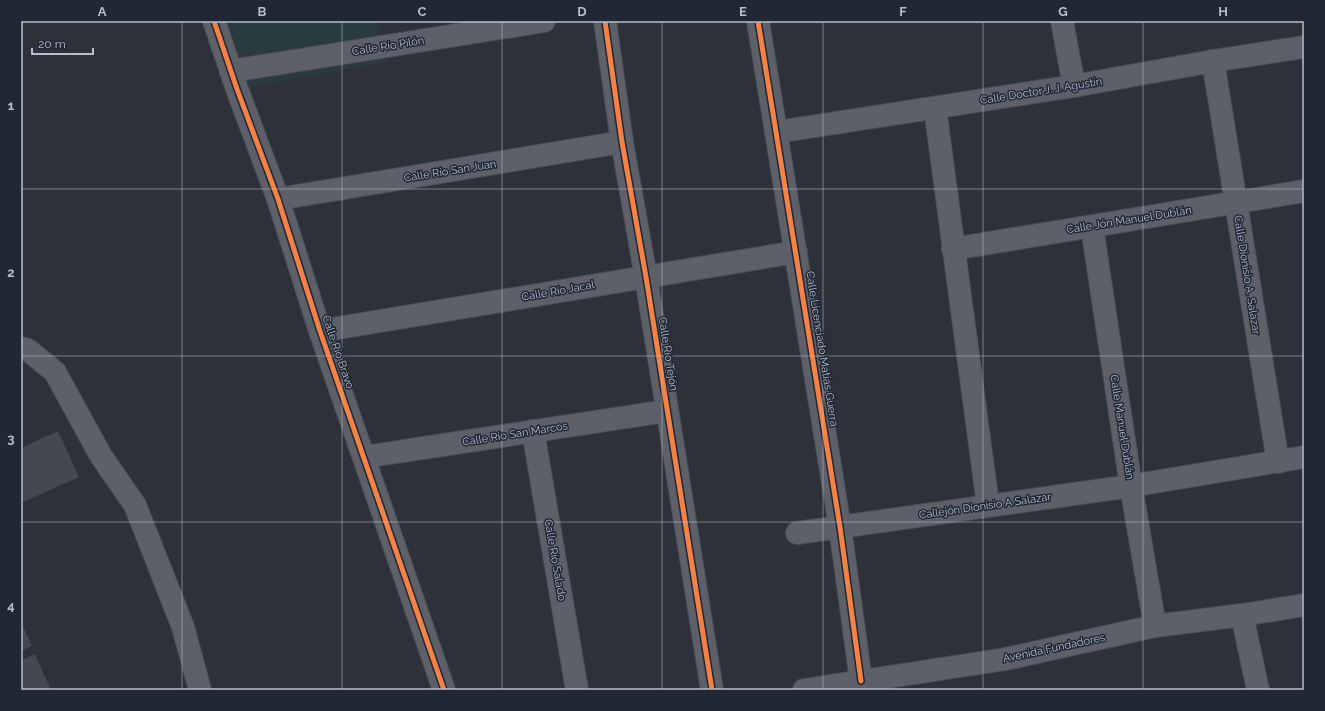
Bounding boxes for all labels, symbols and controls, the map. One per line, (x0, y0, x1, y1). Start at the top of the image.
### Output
text: A (98, 4, 107, 19)
text: B (258, 4, 267, 19)
text: C (418, 4, 427, 19)
text: D (577, 4, 587, 19)
text: E (739, 4, 747, 19)
text: F (899, 4, 907, 19)
text: G (1058, 4, 1068, 19)
text: H (1218, 4, 1228, 19)
scale bar (32, 30, 93, 56)
street label: Calle Río Pilón (351, 34, 425, 58)
text: 20 m (38, 37, 66, 51)
street label: Calle Doctor J. J. Agustín (979, 75, 1103, 107)
text: 1 (8, 98, 15, 113)
street label: Calle Río San Juan (403, 157, 497, 185)
street label: Calle Jón Manuel Dublán (1066, 204, 1192, 236)
street label: Calle Dionisio A. Salazar (1231, 215, 1263, 336)
text: 2 (7, 265, 15, 280)
street label: Calle Licenciado Matías Guerra (803, 270, 841, 428)
street label: Calle Río Jacal (521, 278, 595, 304)
street label: Calle Río Bravo (319, 314, 357, 391)
street label: Calle Río Tejón (656, 316, 680, 392)
street label: Calle Manuel Dublán (1107, 374, 1137, 480)
street label: Calle Río San Marcos (461, 419, 569, 449)
text: 3 (7, 431, 15, 446)
street label: Callejón Dionisio A Salazar (918, 490, 1052, 522)
street label: Calle Río Salado (541, 518, 569, 602)
text: 4 (7, 598, 15, 613)
street label: Avenida Fundadores (1002, 631, 1106, 665)

